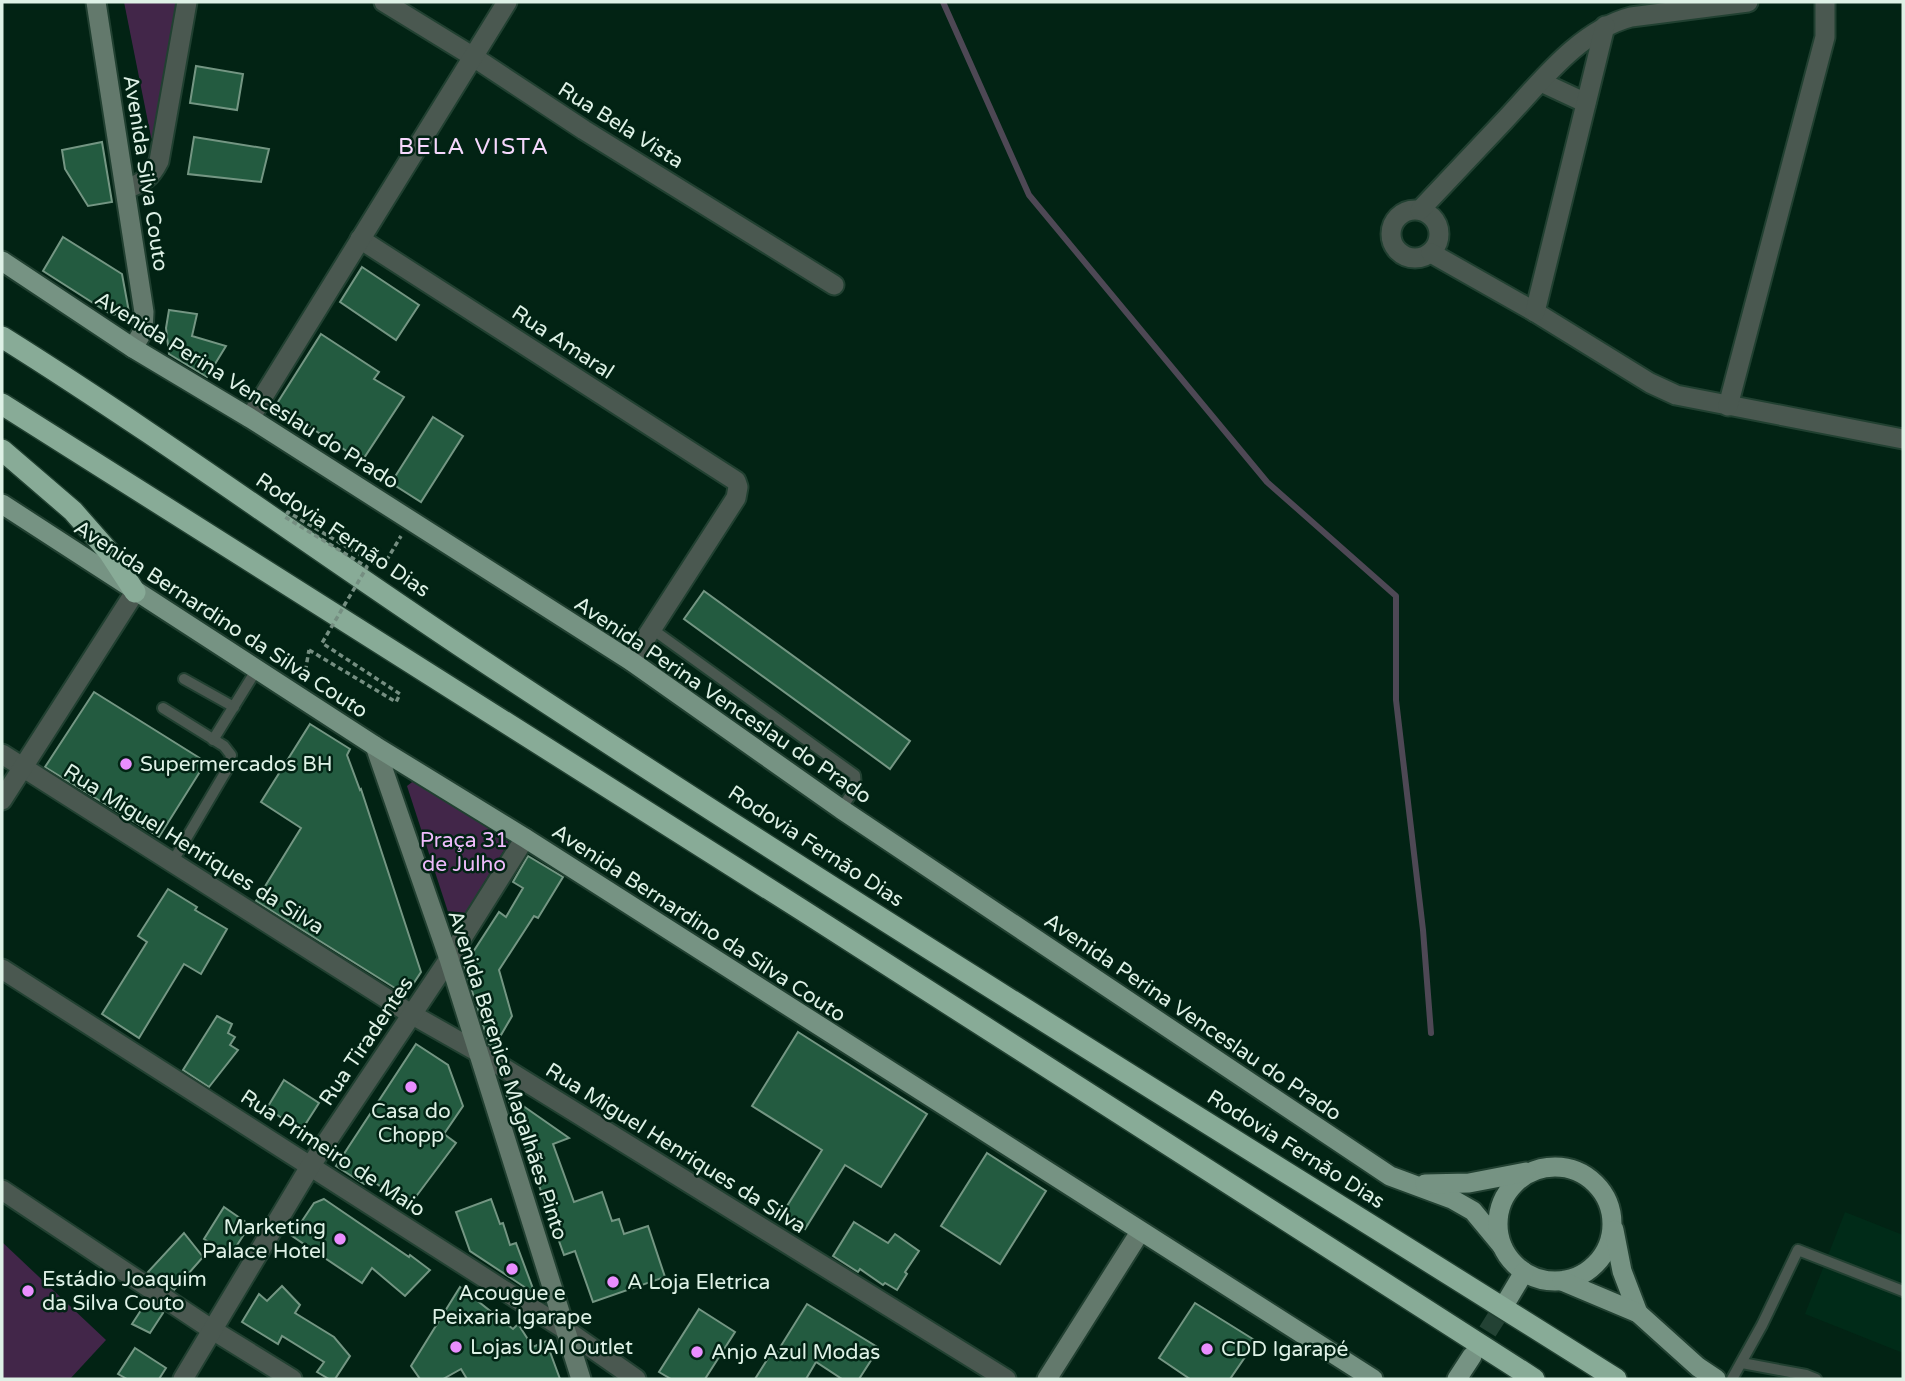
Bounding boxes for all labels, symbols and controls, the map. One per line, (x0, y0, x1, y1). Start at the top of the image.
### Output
street label: Avenida Silva Couto (118, 73, 173, 273)
street label: Rua Bela Vista (553, 77, 688, 174)
district label: BELA VISTA (398, 133, 550, 161)
street label: Avenida Perina Venceslau do Prado (90, 286, 403, 495)
street label: Rua Amaral (507, 300, 618, 385)
street label: Rodovia Fernão Dias (251, 468, 435, 603)
street label: Avenida Bernardino da Silva Couto (69, 515, 372, 724)
street label: Avenida Perina Venceslau do Prado (569, 591, 876, 809)
place label: Supermercados BH (140, 752, 333, 777)
marker: Supermercados BH (118, 756, 134, 772)
street label: Rua Miguel Henriques da Silva (59, 759, 329, 940)
street label: Rodovia Fernão Dias (723, 780, 908, 913)
street label: Avenida Bernardino da Silva Couto (547, 819, 850, 1028)
park label: Praça 31 de Julho (420, 828, 508, 877)
street label: Avenida Berenice Magalhães Pinto (442, 907, 573, 1243)
street label: Avenida Perina Venceslau do Prado (1039, 908, 1346, 1126)
street label: Rua Tiradentes (314, 972, 419, 1111)
street label: Rua Miguel Henriques da Silva (541, 1058, 811, 1239)
marker: Casa do Chopp (403, 1079, 419, 1095)
street label: Rua Primeiro de Maio (236, 1084, 430, 1223)
street label: Rodovia Fernão Dias (1202, 1085, 1389, 1214)
place label: Casa do Chopp (371, 1099, 451, 1148)
place label: Marketing Palace Hotel (202, 1215, 326, 1264)
marker: Marketing Palace Hotel (332, 1231, 348, 1247)
marker: Acougue e Peixaria Igarape (504, 1261, 520, 1277)
place label: Estádio Joaquim da Silva Couto (42, 1267, 207, 1316)
place label: A Loja Eletrica (627, 1270, 770, 1295)
marker: A Loja Eletrica (605, 1274, 621, 1290)
place label: Acougue e Peixaria Igarape (432, 1281, 592, 1330)
marker: Estádio Joaquim da Silva Couto (20, 1283, 36, 1299)
place label: Lojas UAI Outlet (470, 1335, 633, 1360)
place label: CDD Igarapé (1221, 1337, 1348, 1362)
marker: Lojas UAI Outlet (448, 1339, 464, 1355)
place label: Anjo Azul Modas (711, 1340, 880, 1365)
marker: CDD Igarapé (1199, 1341, 1215, 1357)
marker: Anjo Azul Modas (689, 1344, 705, 1360)

